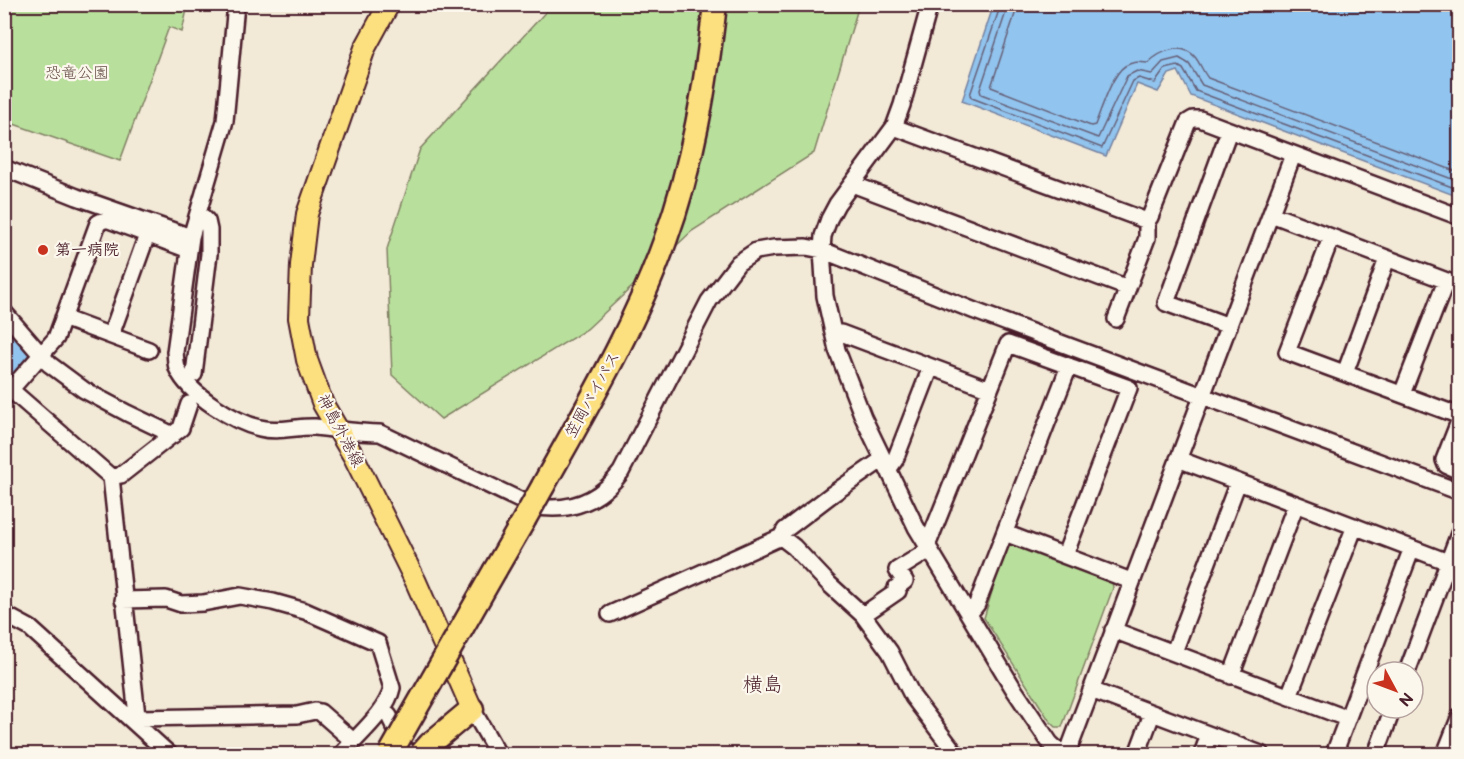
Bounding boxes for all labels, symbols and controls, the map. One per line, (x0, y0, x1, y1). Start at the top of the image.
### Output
park label: 恐竜公園 (45, 64, 109, 83)
place label: 第一病院 (55, 241, 119, 260)
marker: 第一病院 (36, 243, 50, 257)
street label: 笠岡バイパス (561, 349, 625, 441)
street label: 神島外港線 (313, 391, 367, 471)
north arrow (1365, 660, 1425, 720)
district label: 横島 (743, 673, 783, 697)
text: N (1394, 688, 1416, 710)

